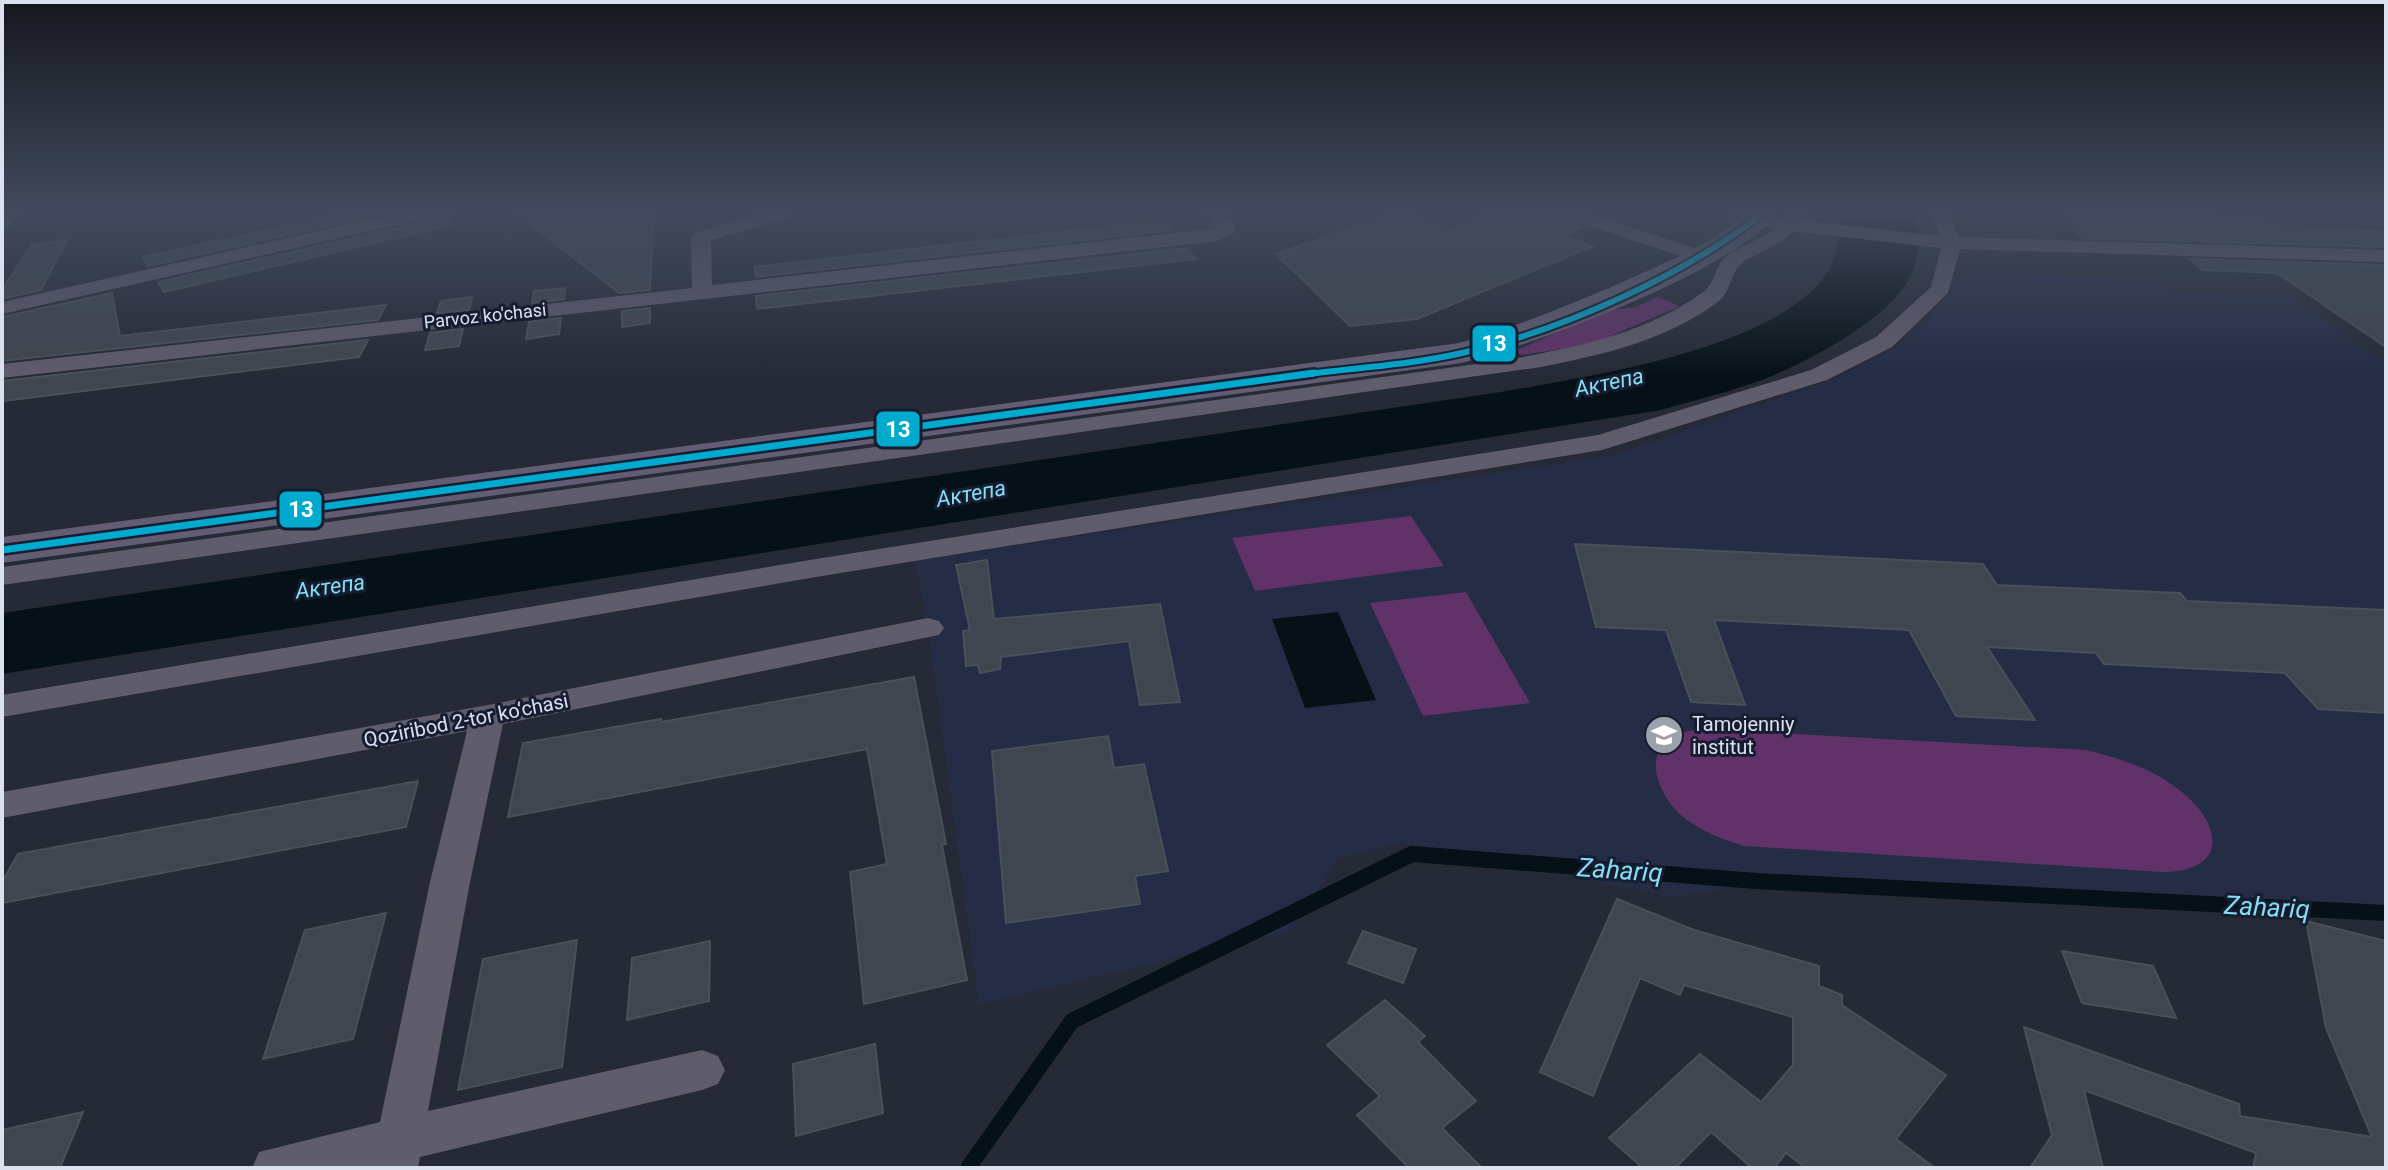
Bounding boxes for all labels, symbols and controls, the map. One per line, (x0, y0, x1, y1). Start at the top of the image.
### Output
street label: Parvoz ko'chasi (423, 299, 547, 332)
line badge: 13 (1471, 324, 1517, 363)
text: 13 (1481, 331, 1507, 356)
water label: Актепа (1571, 363, 1646, 402)
line badge: 13 (875, 410, 921, 448)
text: 13 (885, 417, 911, 442)
water label: Актепа (933, 475, 1008, 512)
line badge: 13 (278, 490, 323, 529)
text: 13 (288, 497, 314, 522)
water label: Актепа (293, 569, 367, 604)
street label: Qoziribod 2-tor ko‘chasi (362, 688, 570, 752)
place label: Tamojenniy institut (1692, 712, 1795, 759)
school or university icon: Tamojenniy institut (1643, 714, 1685, 756)
water label: Zahariq (1575, 852, 1664, 888)
water label: Zahariq (2223, 890, 2310, 924)

